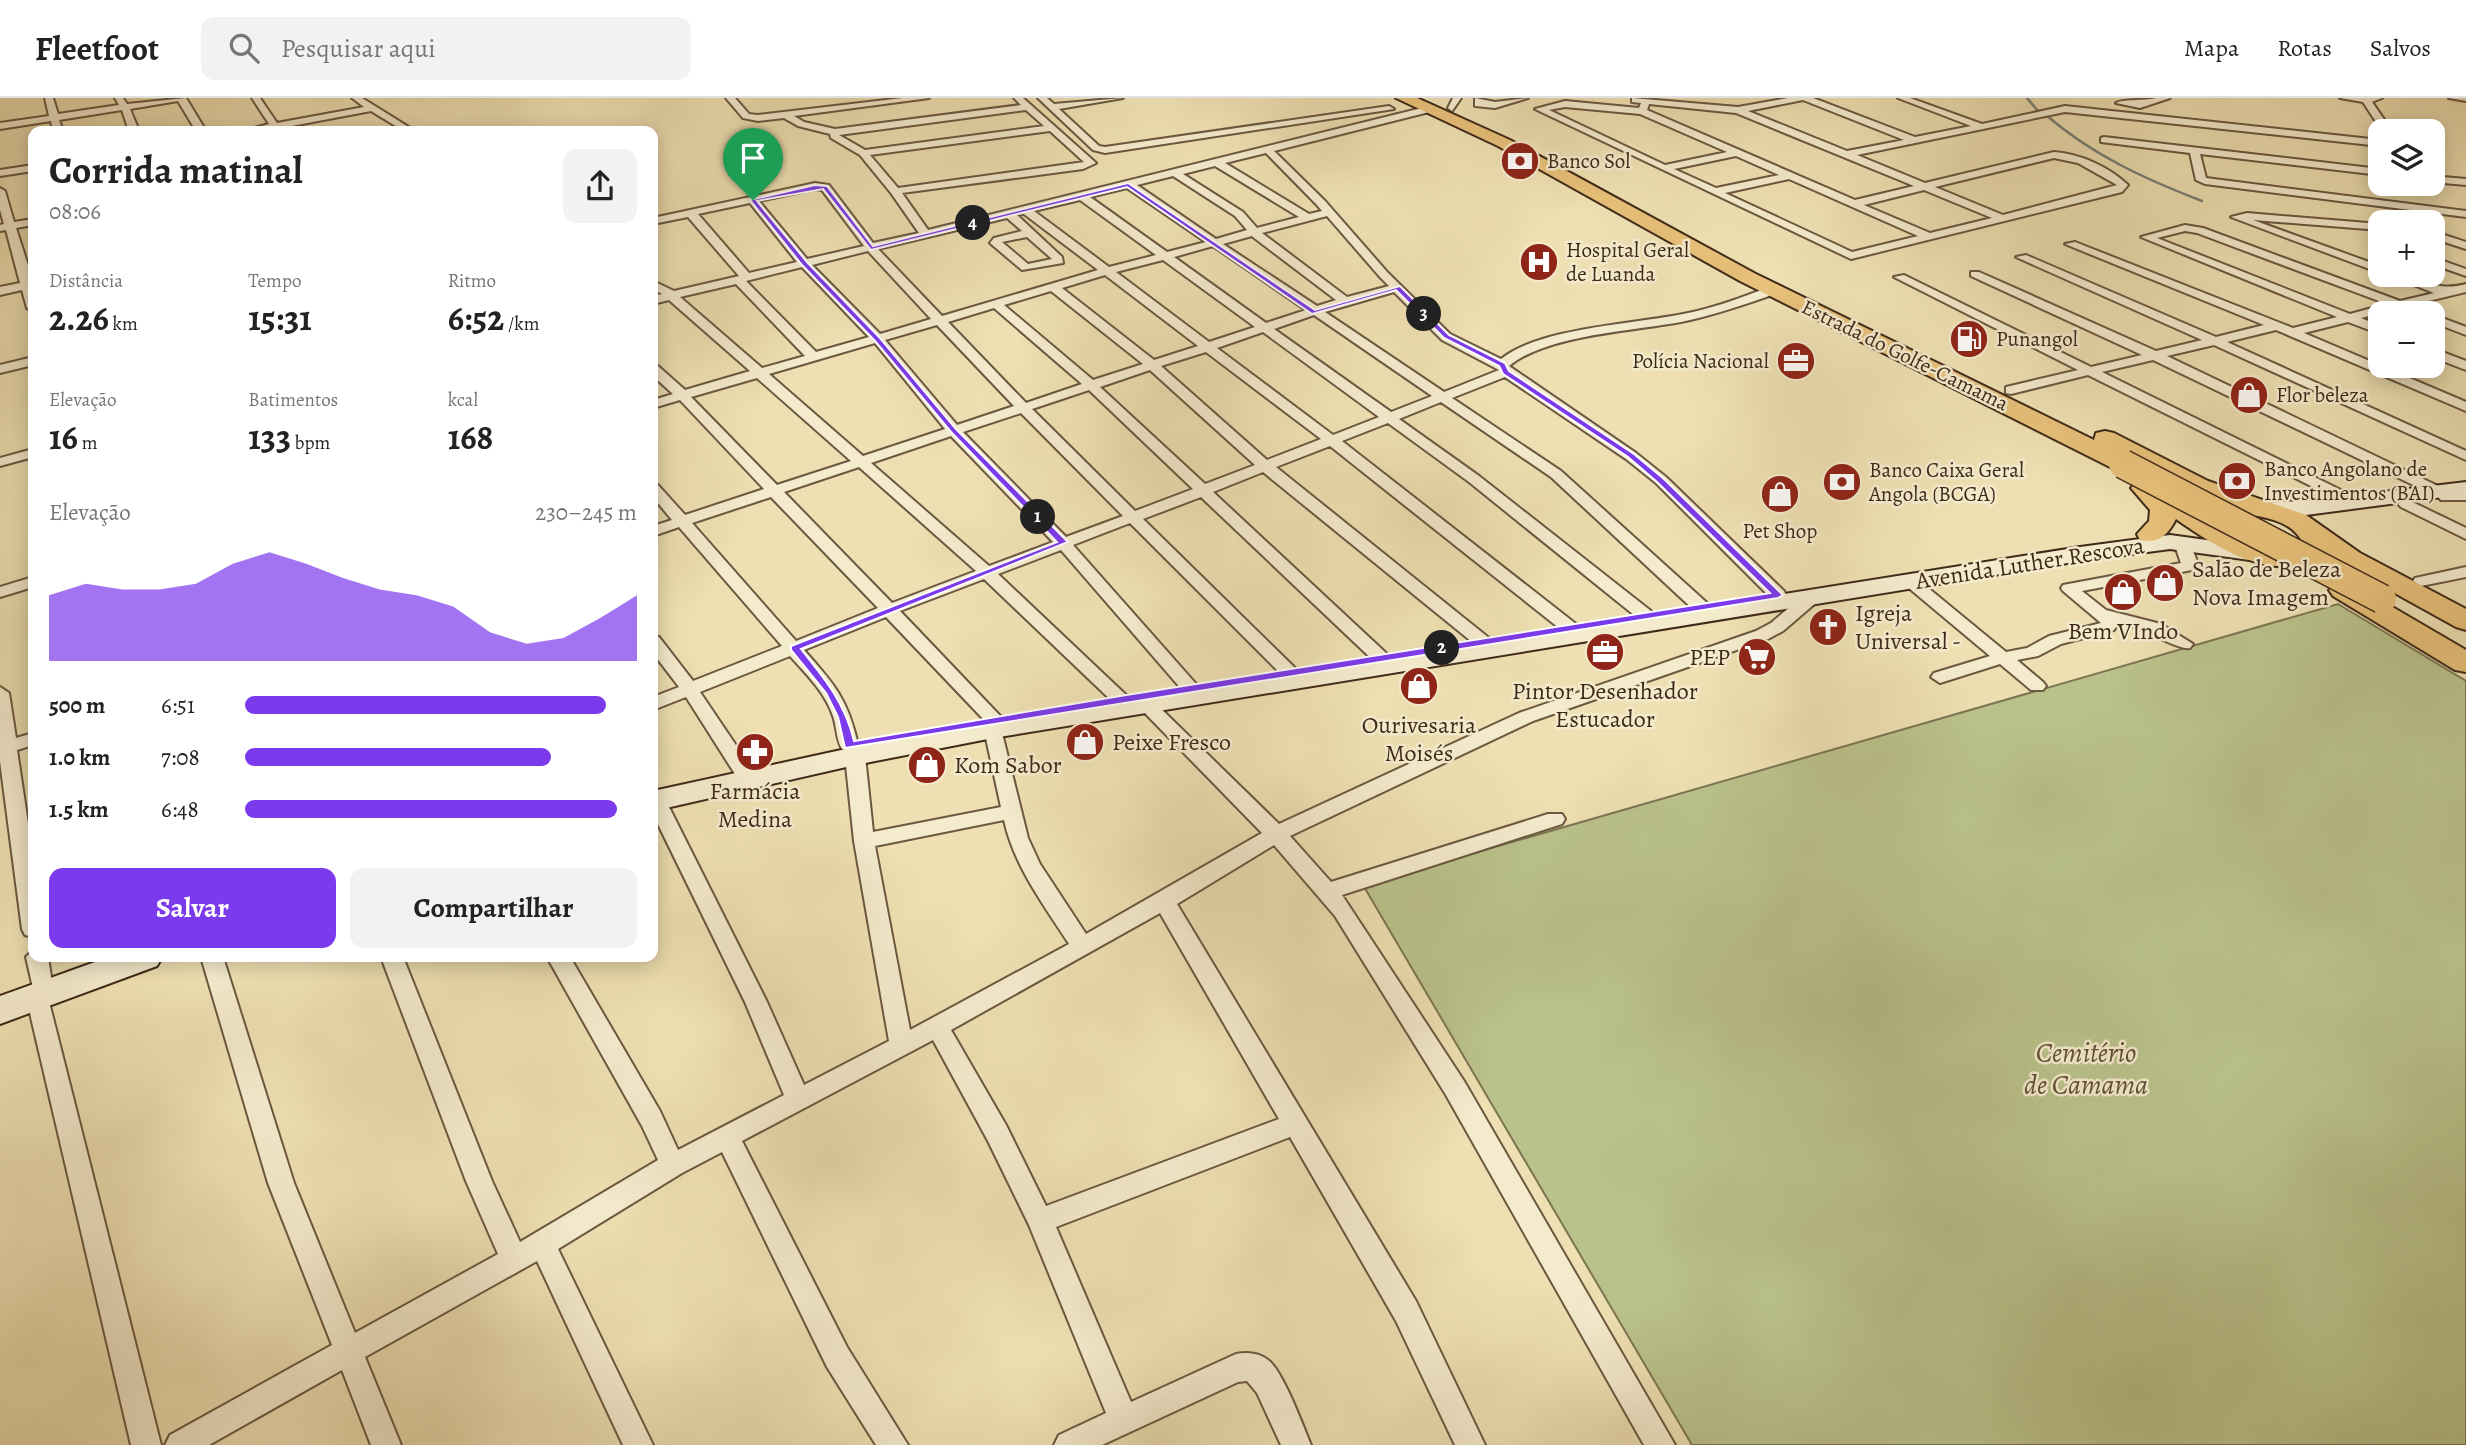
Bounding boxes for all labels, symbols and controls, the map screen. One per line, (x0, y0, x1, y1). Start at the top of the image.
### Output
search box (201, 17, 691, 80)
text: Fleetfoot (35, 26, 159, 71)
icon: search (225, 29, 263, 67)
text: Pesquisar aqui (281, 31, 436, 66)
text: Mapa (2184, 32, 2239, 64)
text: Rotas (2277, 32, 2332, 64)
text: Salvos (2370, 32, 2431, 64)
map controls (2368, 119, 2445, 378)
button: layers (2368, 119, 2445, 196)
pin (723, 128, 783, 200)
icon: arrive (734, 139, 772, 177)
bank icon: Banco Sol (1499, 140, 1541, 182)
text: Corrida matinal (49, 144, 303, 196)
place label: Banco Sol (1547, 147, 1630, 175)
button: share (563, 149, 637, 223)
text: 08:06 (49, 196, 101, 227)
pin: 4 (956, 206, 990, 240)
text: 4 (968, 209, 977, 235)
button: + (2368, 210, 2445, 287)
place label: Hospital Geral de Luanda (1566, 236, 1689, 288)
hospital icon: Hospital Geral de Luanda (1518, 241, 1560, 283)
text: Distância (49, 268, 123, 294)
text: Tempo (248, 268, 301, 294)
text: Ritmo (448, 268, 496, 294)
street label: Estrada do Golfe-Camama (1797, 293, 2013, 417)
text: 2.26 (49, 294, 109, 342)
text: 15:31 (248, 294, 312, 342)
text: 6:52 (448, 294, 504, 342)
pin: 3 (1406, 296, 1442, 332)
text: 3 (1419, 300, 1428, 326)
button: − (2368, 301, 2445, 378)
text: km (109, 311, 138, 337)
text: /km (504, 311, 539, 337)
fuel station icon: Punangol (1948, 318, 1990, 360)
place label: Punangol (1996, 325, 2078, 353)
office icon: Polícia Nacional (1775, 340, 1817, 382)
place label: Polícia Nacional (1632, 347, 1769, 375)
shop icon: Flor beleza (2228, 374, 2270, 416)
place label: Flor beleza (2276, 381, 2369, 409)
text: Elevação (49, 387, 117, 413)
text: Batimentos (248, 387, 338, 413)
text: kcal (448, 387, 478, 413)
text: 16 (49, 413, 78, 461)
text: 133 (248, 413, 291, 461)
text: 168 (448, 413, 493, 461)
text: m (78, 430, 97, 456)
text: bpm (291, 430, 330, 456)
place label: Banco Angolano de Investimentos (BAI) (2264, 455, 2434, 507)
place label: Banco Caixa Geral Angola (BCGA) (1868, 456, 2024, 508)
bank icon: Banco Angolano de Investimentos (BAI) (2216, 460, 2258, 502)
bank icon: Banco Caixa Geral Angola (BCGA) (1821, 461, 1863, 503)
shop icon: Pet Shop (1759, 473, 1801, 515)
text: Elevação (49, 497, 131, 528)
text: 230–245 m (535, 497, 637, 528)
pin: 1 (1020, 500, 1056, 534)
text: 1 (1034, 503, 1041, 529)
place label: Pet Shop (1743, 517, 1817, 545)
street label: Avenida Luther Rescova (1912, 529, 2147, 597)
place label: Salão de Beleza Nova Imagem (2192, 553, 2342, 613)
shop icon: Salão de Beleza Nova Imagem (2144, 562, 2186, 604)
shop icon: Bem VIndo (2102, 571, 2144, 613)
place label: Igreja Universal - (1855, 597, 1961, 657)
church icon: Igreja Universal - (1807, 606, 1849, 648)
place label: Bem VIndo (2068, 615, 2178, 647)
pin: 2 (1424, 630, 1460, 666)
office icon: Pintor Desenhador Estucador (1584, 631, 1626, 673)
text: 2 (1437, 634, 1446, 660)
supermarket icon: PEP (1736, 636, 1778, 678)
place label: PEP (1689, 641, 1730, 673)
shop icon: Ourivesaria Moisés (1398, 665, 1440, 707)
place label: Pintor Desenhador Estucador (1512, 675, 1698, 735)
text: 500 m (49, 690, 105, 721)
text: 6:51 (161, 690, 195, 721)
place label: Ourivesaria Moisés (1362, 709, 1477, 769)
shop icon: Peixe Fresco (1064, 721, 1106, 763)
place label: Peixe Fresco (1112, 726, 1231, 758)
pharmacy icon: Farmácia Medina (734, 731, 776, 773)
text: 1.0 km (49, 742, 110, 773)
text: 7:08 (161, 742, 200, 773)
shop icon: Kom Sabor (906, 744, 948, 786)
place label: Kom Sabor (954, 749, 1062, 781)
place label: Farmácia Medina (710, 775, 801, 835)
text: 1.5 km (49, 794, 109, 825)
text: 6:48 (161, 794, 199, 825)
button: Salvar (49, 868, 336, 948)
button: Compartilhar (350, 868, 637, 948)
park label: Cemitério de Camama (2024, 1034, 2148, 1104)

